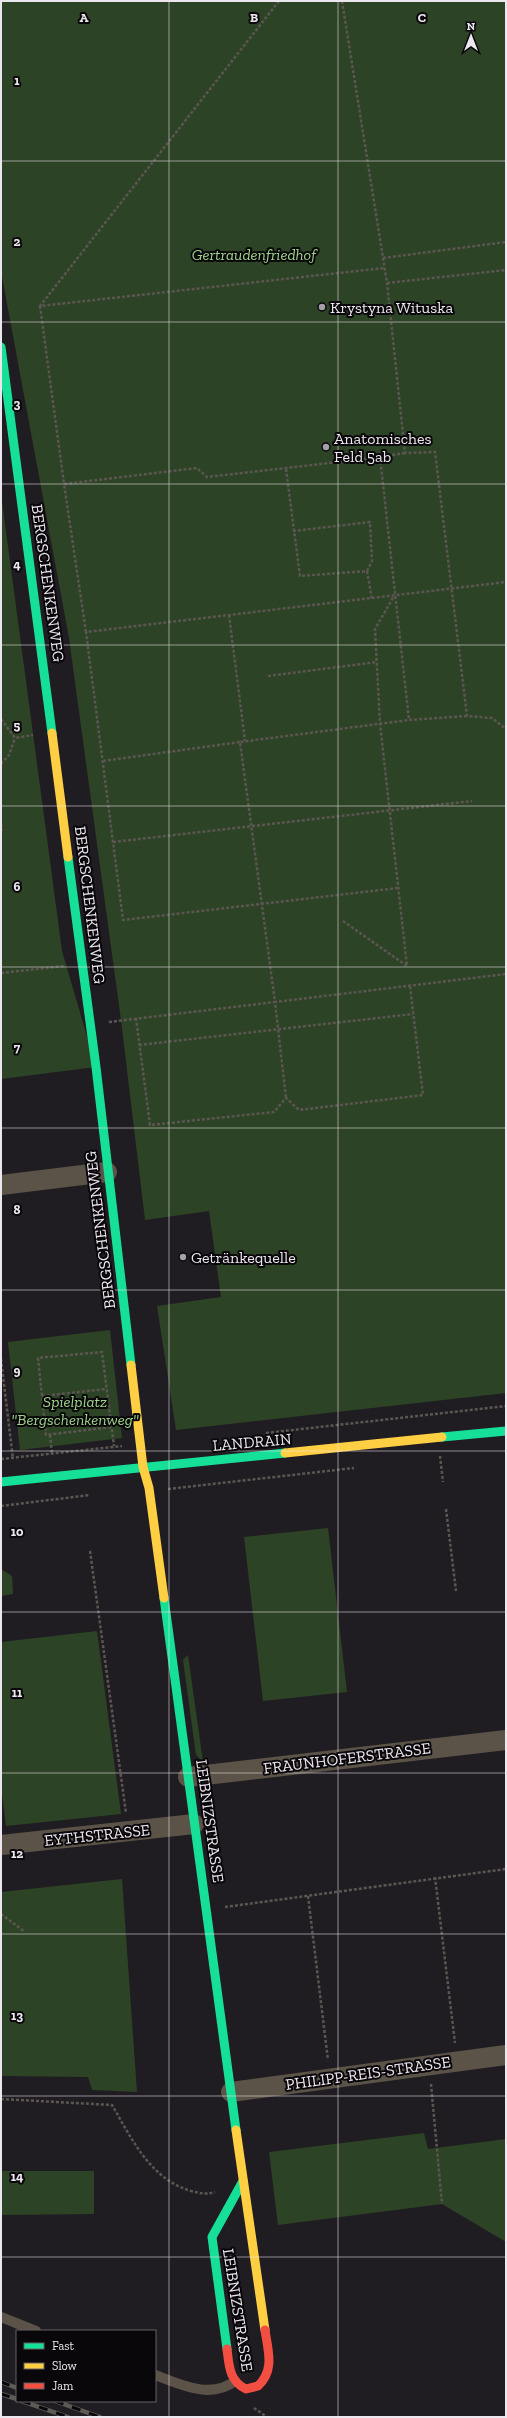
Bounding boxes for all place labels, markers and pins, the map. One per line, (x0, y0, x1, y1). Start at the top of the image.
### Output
place label: Krystyna Wituska (330, 298, 453, 317)
marker: Krystyna Wituska (317, 302, 327, 312)
place label: Anatomisches Feld 5ab (334, 429, 432, 466)
marker: Anatomisches Feld 5ab (321, 442, 331, 452)
place label: Getränkequelle (191, 1248, 296, 1267)
marker: Getränkequelle (178, 1252, 188, 1262)

